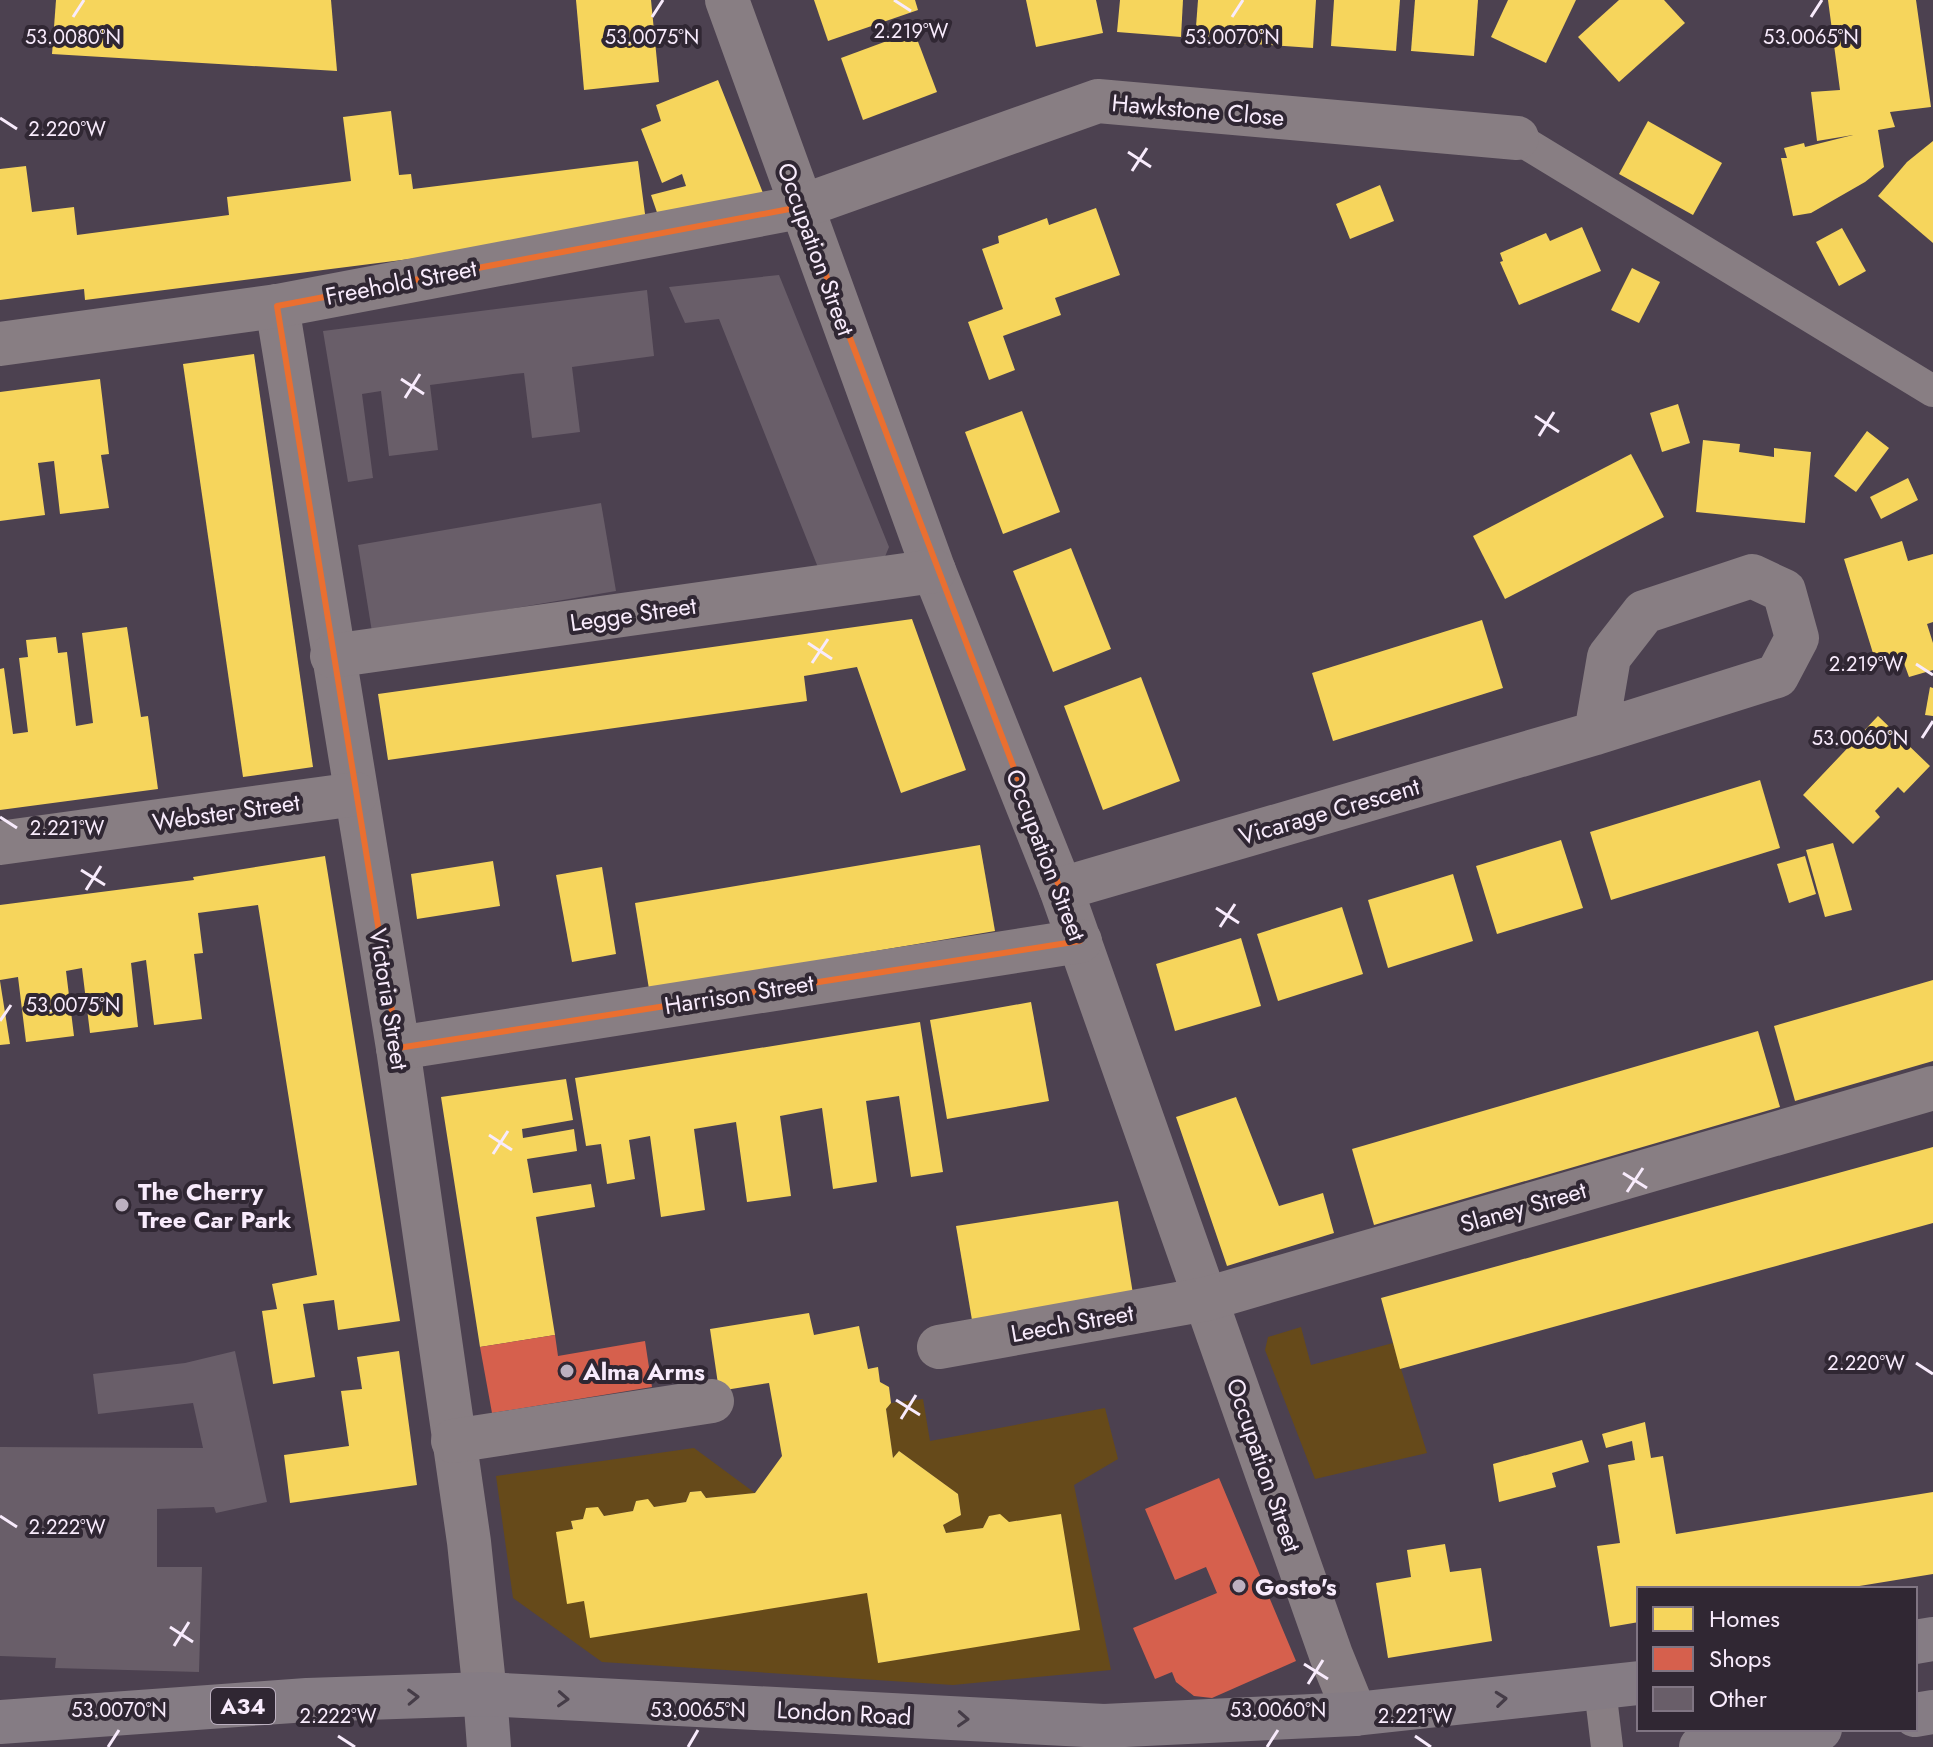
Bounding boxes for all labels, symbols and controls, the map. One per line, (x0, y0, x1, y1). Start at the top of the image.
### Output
text: 2.219°W (874, 17, 949, 46)
text: 53.0080°N (25, 23, 121, 52)
text: 53.0075°N (605, 23, 699, 52)
text: 53.0070°N (1184, 23, 1280, 52)
text: 53.0065°N (1763, 23, 1859, 52)
street label: Hawkstone Close (1110, 85, 1286, 135)
text: 2.220°W (28, 115, 106, 144)
street label: Occupation Street (768, 158, 864, 341)
street label: Freehold Street (322, 250, 480, 314)
street label: Legge Street (568, 588, 699, 640)
text: 2.219°W (1829, 650, 1904, 679)
text: 53.0060°N (1812, 724, 1908, 753)
street label: Occupation Street (997, 764, 1095, 946)
street label: Vicarage Crescent (1234, 768, 1424, 854)
street label: Webster Street (150, 784, 302, 840)
text: 2.221°W (30, 814, 104, 843)
street label: Victoria Street (361, 926, 417, 1073)
street label: Harrison Street (662, 965, 817, 1023)
text: 53.0075°N (26, 991, 120, 1020)
street label: Slaney Street (1456, 1172, 1590, 1242)
place label: The Cherry Tree Car Park (138, 1174, 292, 1237)
marker: The Cherry Tree Car Park (113, 1196, 131, 1214)
street label: Leech Street (1008, 1295, 1136, 1351)
text: 2.220°W (1827, 1349, 1905, 1378)
place label: Alma Arms (582, 1354, 705, 1389)
marker: Alma Arms (558, 1362, 576, 1380)
street label: Occupation Street (1218, 1373, 1310, 1557)
text: 2.222°W (29, 1513, 106, 1542)
place label: Gosto's (1255, 1569, 1337, 1604)
marker: Gosto's (1230, 1577, 1248, 1595)
legend (1637, 1587, 1917, 1731)
text: Homes (1709, 1601, 1780, 1636)
text: Shops (1709, 1641, 1771, 1676)
text: Other (1709, 1681, 1768, 1716)
road number: A34 (211, 1688, 275, 1724)
one-way arrow (407, 1688, 420, 1705)
one-way arrow (557, 1690, 570, 1707)
one-way arrow (1495, 1691, 1508, 1708)
street label: London Road (776, 1692, 912, 1734)
text: 53.0070°N (71, 1696, 167, 1725)
text: 53.0065°N (650, 1696, 746, 1725)
text: 53.0060°N (1230, 1696, 1326, 1725)
text: 2.222°W (300, 1702, 377, 1731)
text: 2.221°W (1378, 1702, 1452, 1731)
one-way arrow (957, 1711, 970, 1728)

